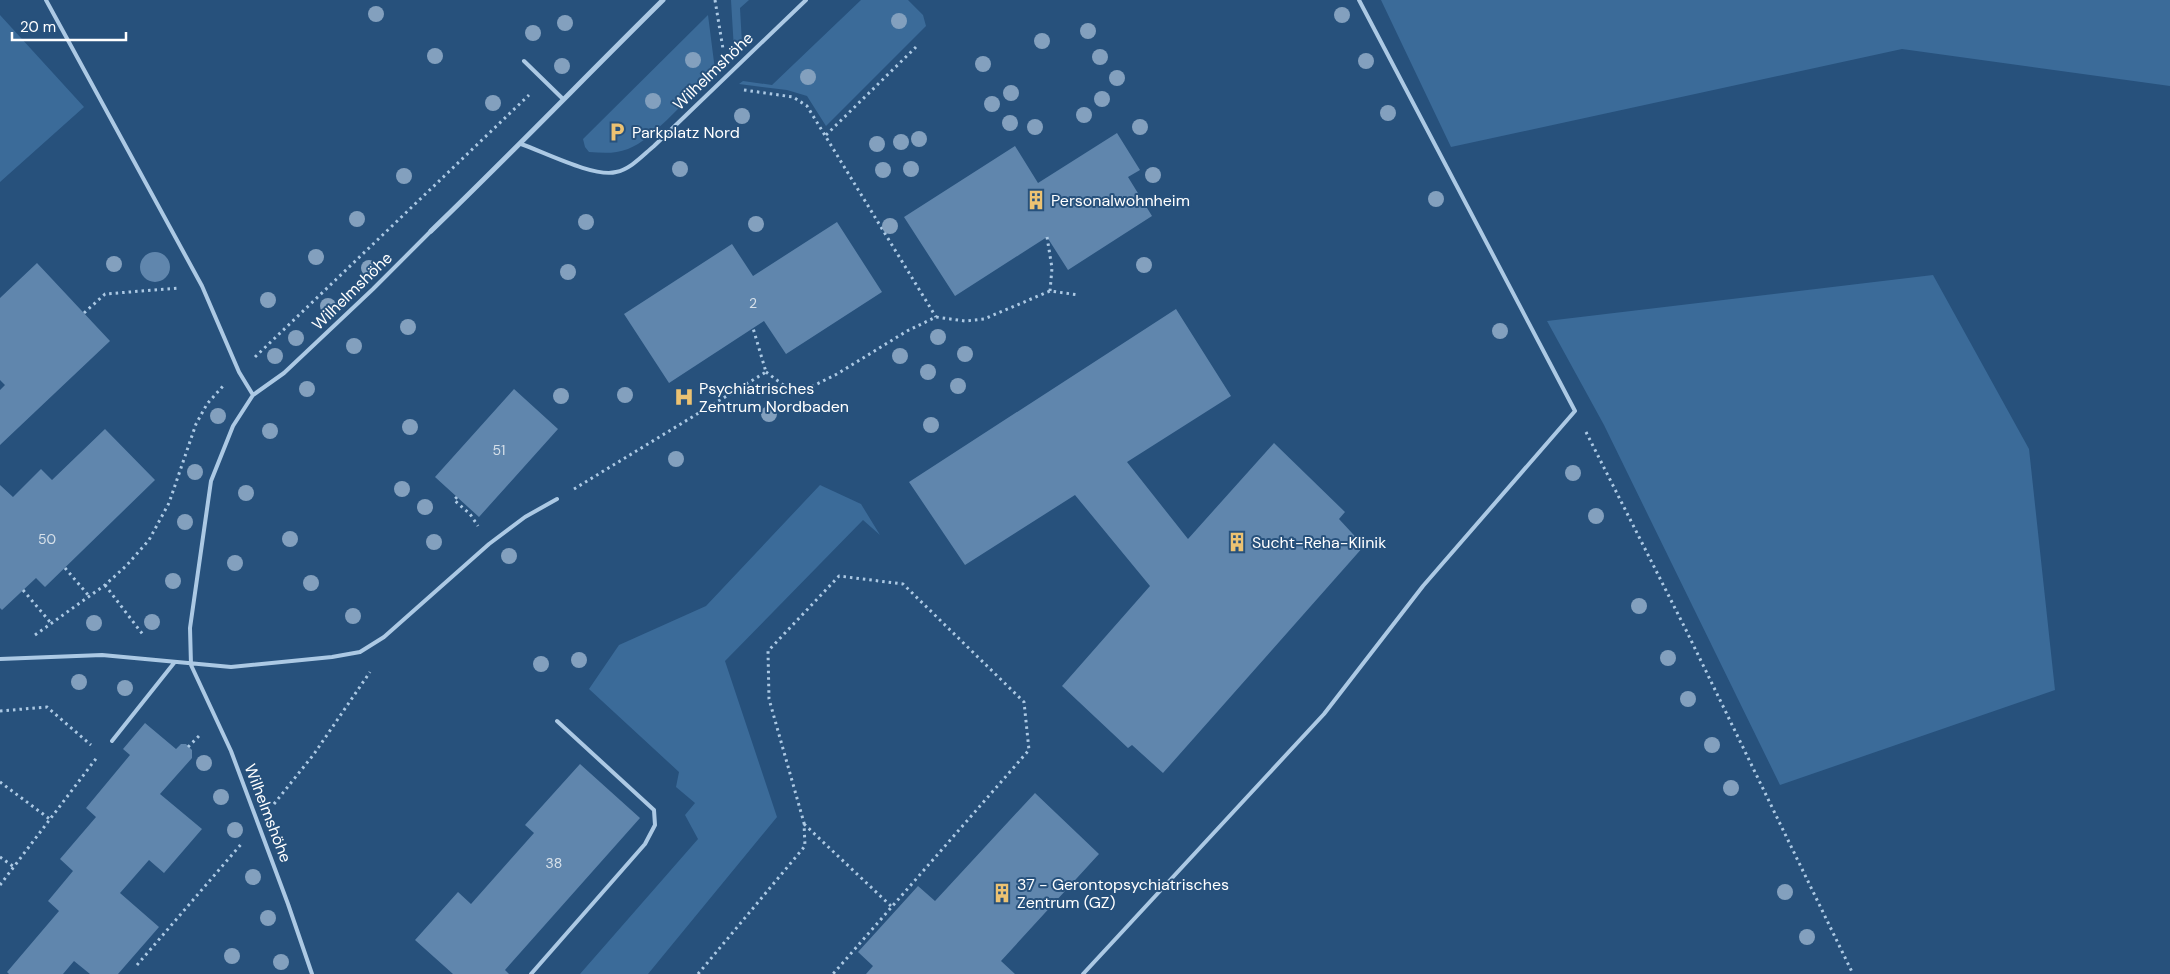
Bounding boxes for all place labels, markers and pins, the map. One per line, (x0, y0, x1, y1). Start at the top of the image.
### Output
parking icon: Parkplatz Nord (606, 121, 628, 143)
place label: Parkplatz Nord (632, 122, 740, 143)
building icon: Personalwohnheim (1025, 189, 1047, 211)
place label: Personalwohnheim (1051, 190, 1190, 211)
place label: Psychiatrisches Zentrum Nordbaden (699, 378, 849, 417)
hospital icon: Psychiatrisches Zentrum Nordbaden (673, 386, 695, 408)
building icon: Sucht-Reha-Klinik (1226, 531, 1248, 553)
place label: Sucht-Reha-Klinik (1252, 532, 1386, 553)
place label: 37 - Gerontopsychiatrisches Zentrum (GZ) (1017, 874, 1229, 913)
building icon: 37 - Gerontopsychiatrisches Zentrum (GZ) (991, 882, 1013, 904)

